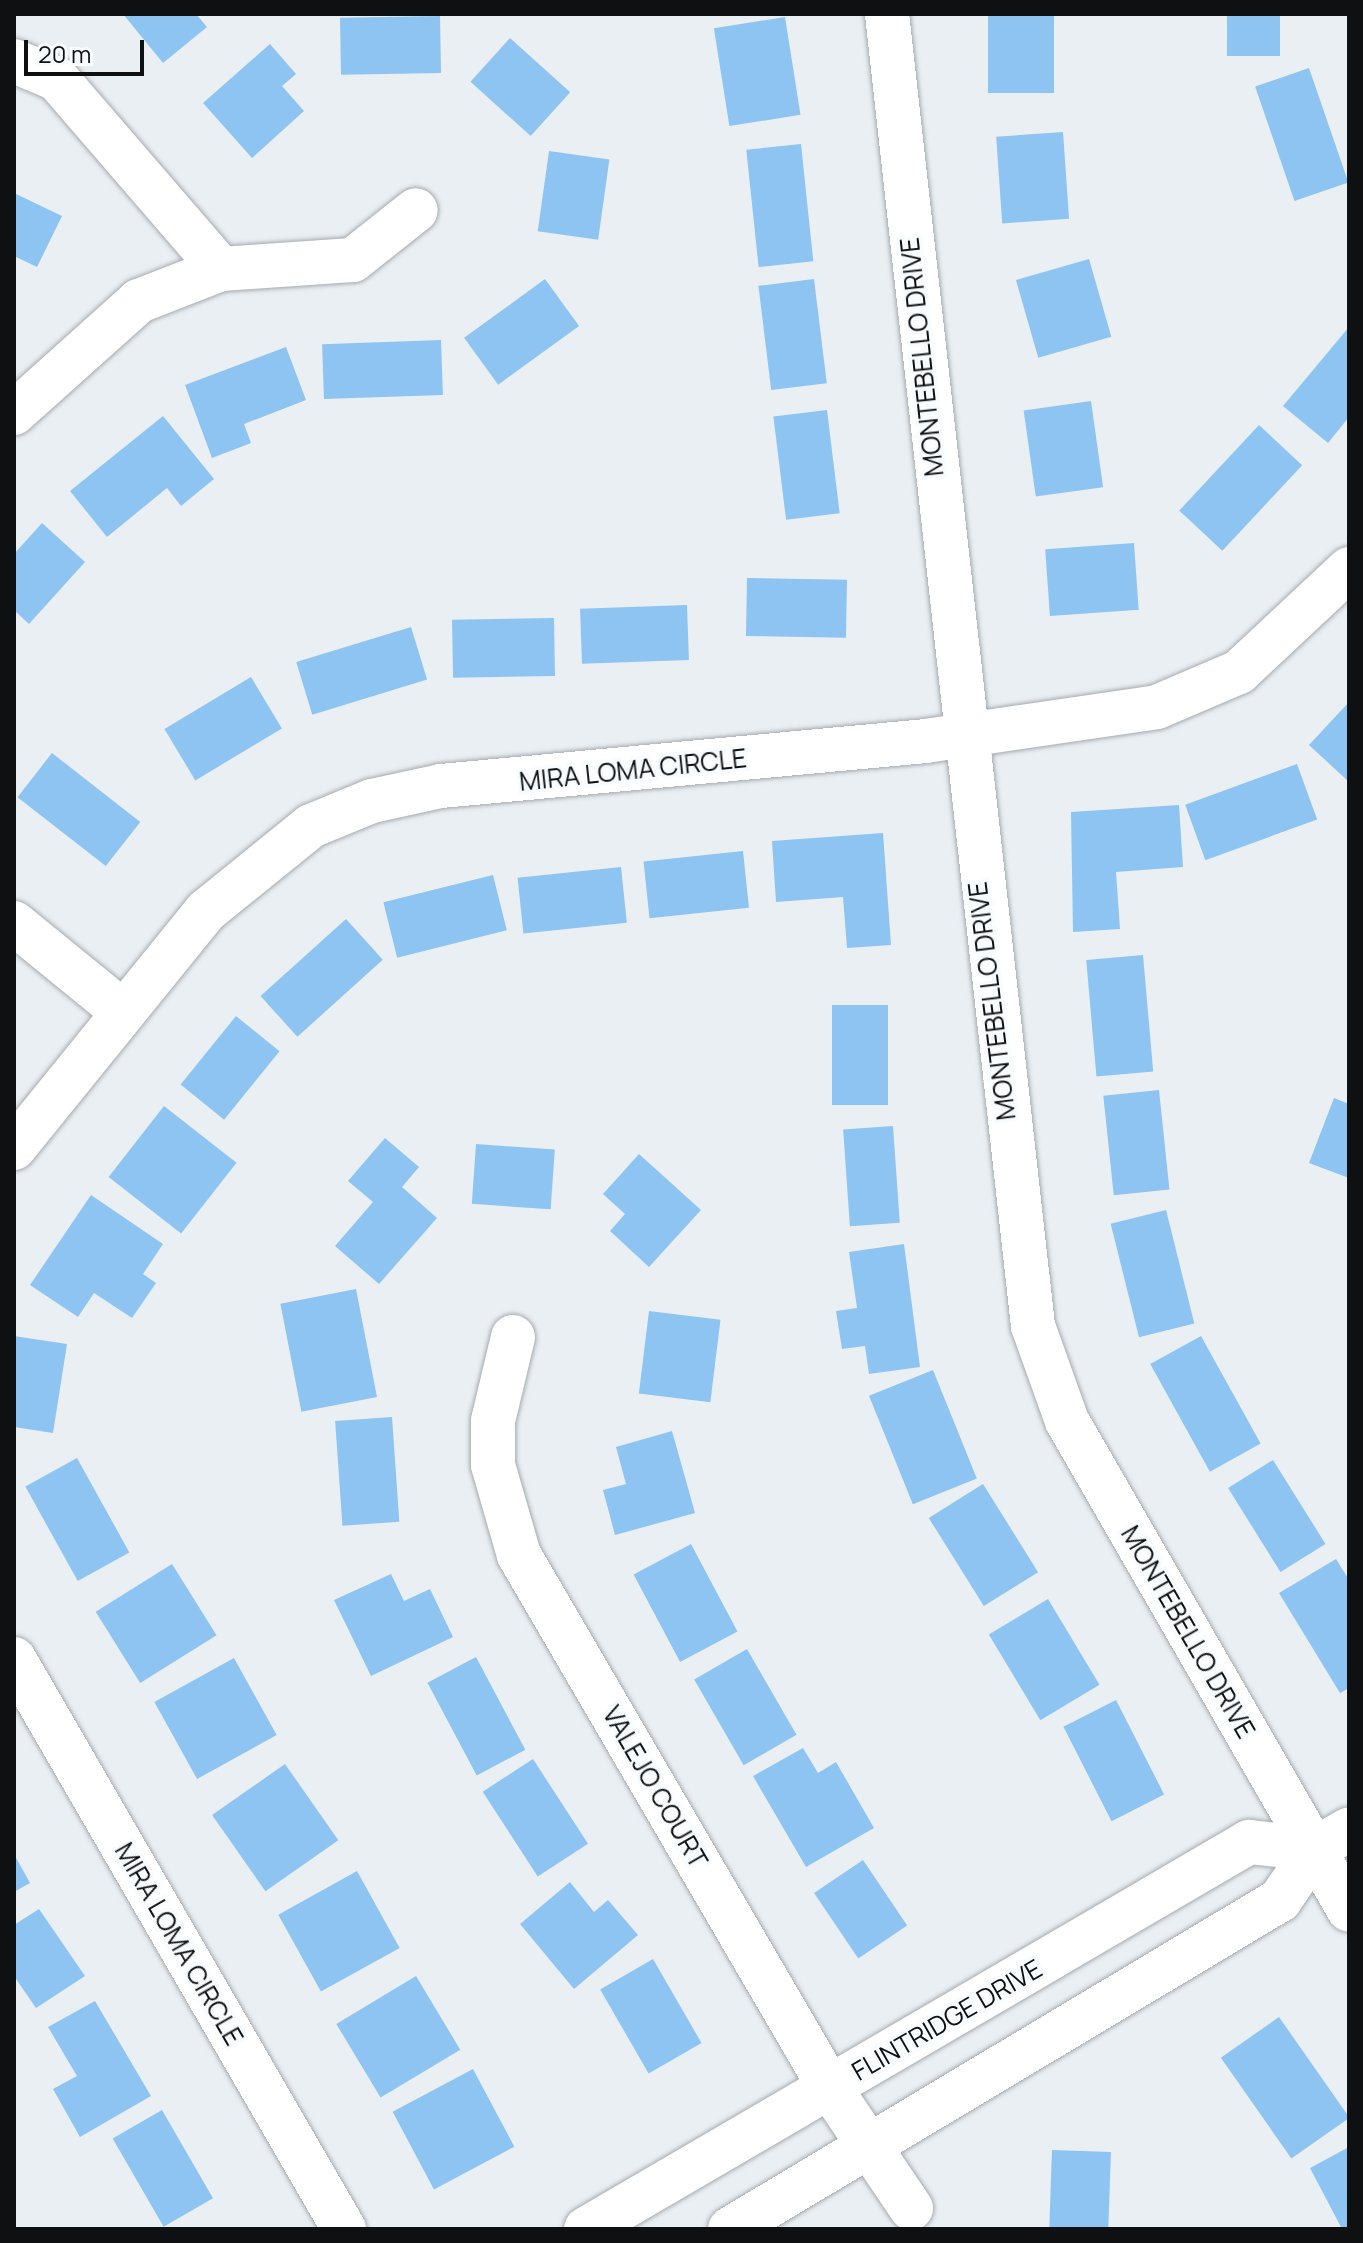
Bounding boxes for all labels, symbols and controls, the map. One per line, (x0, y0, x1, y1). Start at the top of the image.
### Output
scale bar (28, 24, 148, 74)
text: 20 m (38, 37, 91, 70)
street label: MONTEBELLO DRIVE (894, 236, 950, 478)
street label: MIRA LOMA CIRCLE (518, 743, 748, 797)
street label: MONTEBELLO DRIVE (962, 880, 1022, 1122)
street label: MONTEBELLO DRIVE (1114, 1520, 1262, 1744)
street label: VALEJO COURT (596, 1700, 714, 1874)
street label: MIRA LOMA CIRCLE (108, 1837, 250, 2051)
street label: FLINTRIDGE DRIVE (846, 1953, 1048, 2087)

